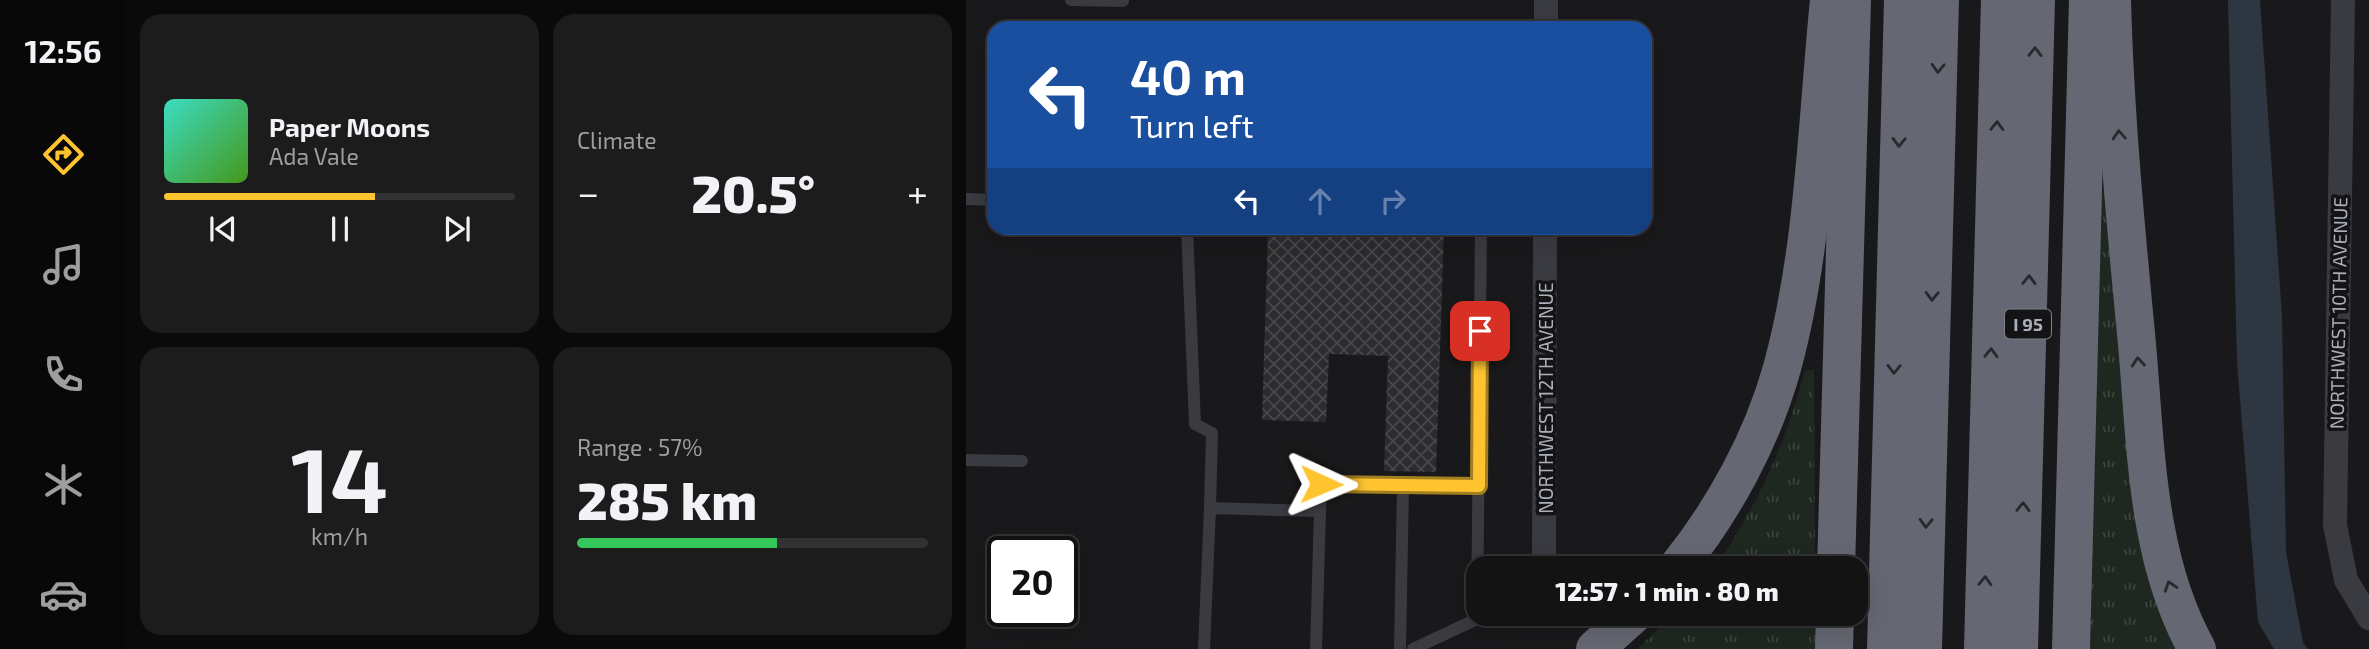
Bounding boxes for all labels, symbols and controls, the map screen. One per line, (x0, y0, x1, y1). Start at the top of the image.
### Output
text: 12:56 (24, 31, 102, 69)
text: 40 m (1130, 46, 1246, 105)
one-way arrow (2027, 47, 2043, 57)
icon: left (1015, 49, 1106, 140)
one-way arrow (1931, 63, 1946, 74)
text: Turn left (1130, 106, 1254, 144)
text: Paper Moons (269, 111, 430, 142)
one-way arrow (1989, 120, 2005, 131)
text: Climate (577, 126, 657, 154)
one-way arrow (2112, 129, 2127, 140)
icon: directions (39, 130, 88, 179)
one-way arrow (1892, 136, 1907, 147)
text: Ada Vale (269, 142, 359, 170)
text: 20.5° (691, 161, 815, 223)
text: − (577, 169, 599, 215)
text: + (907, 169, 928, 215)
icon: left (1228, 182, 1266, 220)
icon: ahead (1301, 182, 1339, 220)
icon: right (1374, 182, 1412, 220)
street label: NORTHWEST 10TH AVENUE (2324, 197, 2352, 429)
icon: previous (204, 210, 242, 248)
icon: pause (321, 210, 359, 248)
icon: next (438, 210, 476, 248)
icon: music (39, 240, 88, 289)
one-way arrow (2021, 274, 2037, 285)
street label: NORTHWEST 12TH AVENUE (1534, 282, 1557, 514)
one-way arrow (1925, 290, 1940, 301)
pin (1450, 301, 1510, 361)
road number: I 95 (2005, 310, 2051, 338)
icon: arrive (1461, 312, 1499, 350)
one-way arrow (1983, 348, 1999, 358)
icon: phone (39, 350, 88, 399)
one-way arrow (2131, 356, 2146, 368)
one-way arrow (1886, 364, 1901, 375)
text: 14 (291, 422, 388, 531)
text: Range · 57% (577, 433, 703, 461)
position arrow (1284, 447, 1358, 521)
icon: climate (39, 460, 88, 509)
text: 285 km (577, 468, 757, 530)
one-way arrow (2015, 502, 2031, 512)
one-way arrow (1918, 518, 1934, 529)
text: km/h (311, 522, 368, 550)
speed limit sign: 20 (987, 536, 1078, 627)
icon: car (39, 570, 88, 619)
text: 12:57 · 1 min · 80 m (1555, 575, 1779, 606)
one-way arrow (1977, 575, 1993, 586)
one-way arrow (2164, 581, 2179, 593)

